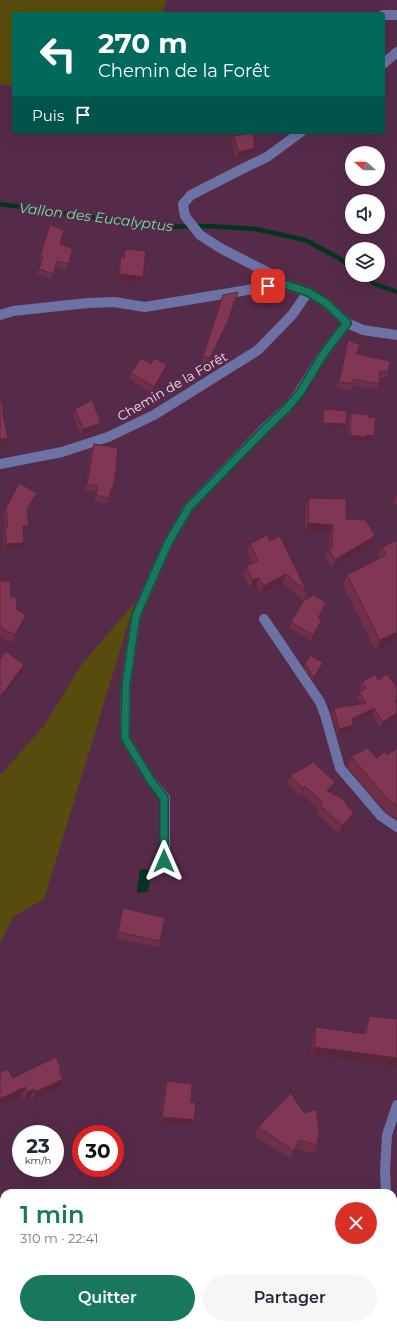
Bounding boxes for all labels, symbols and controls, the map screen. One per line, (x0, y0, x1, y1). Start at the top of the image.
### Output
text: 270 m (98, 26, 188, 60)
icon: left (32, 28, 84, 80)
text: Chemin de la Forêt (98, 60, 270, 82)
icon: arrive (72, 104, 94, 126)
text: Puis (32, 106, 64, 125)
north arrow (345, 146, 385, 186)
map controls (345, 146, 385, 282)
button: sound (345, 194, 385, 234)
water label: Vallon des Eucalyptus (18, 199, 174, 235)
button: layers (345, 242, 385, 282)
pin (251, 269, 285, 303)
icon: arrive (257, 275, 279, 297)
street label: Chemin de la Forêt (114, 348, 230, 424)
position arrow (143, 840, 185, 882)
speed limit sign: 30 (72, 1125, 124, 1177)
text: 23 (26, 1134, 50, 1158)
text: km/h (25, 1154, 51, 1167)
text: 1 min (20, 1200, 84, 1229)
button: close (335, 1202, 377, 1244)
text: 310 m · 22:41 (20, 1230, 98, 1246)
button: Quitter (20, 1275, 195, 1321)
button: Partager (203, 1275, 377, 1321)

